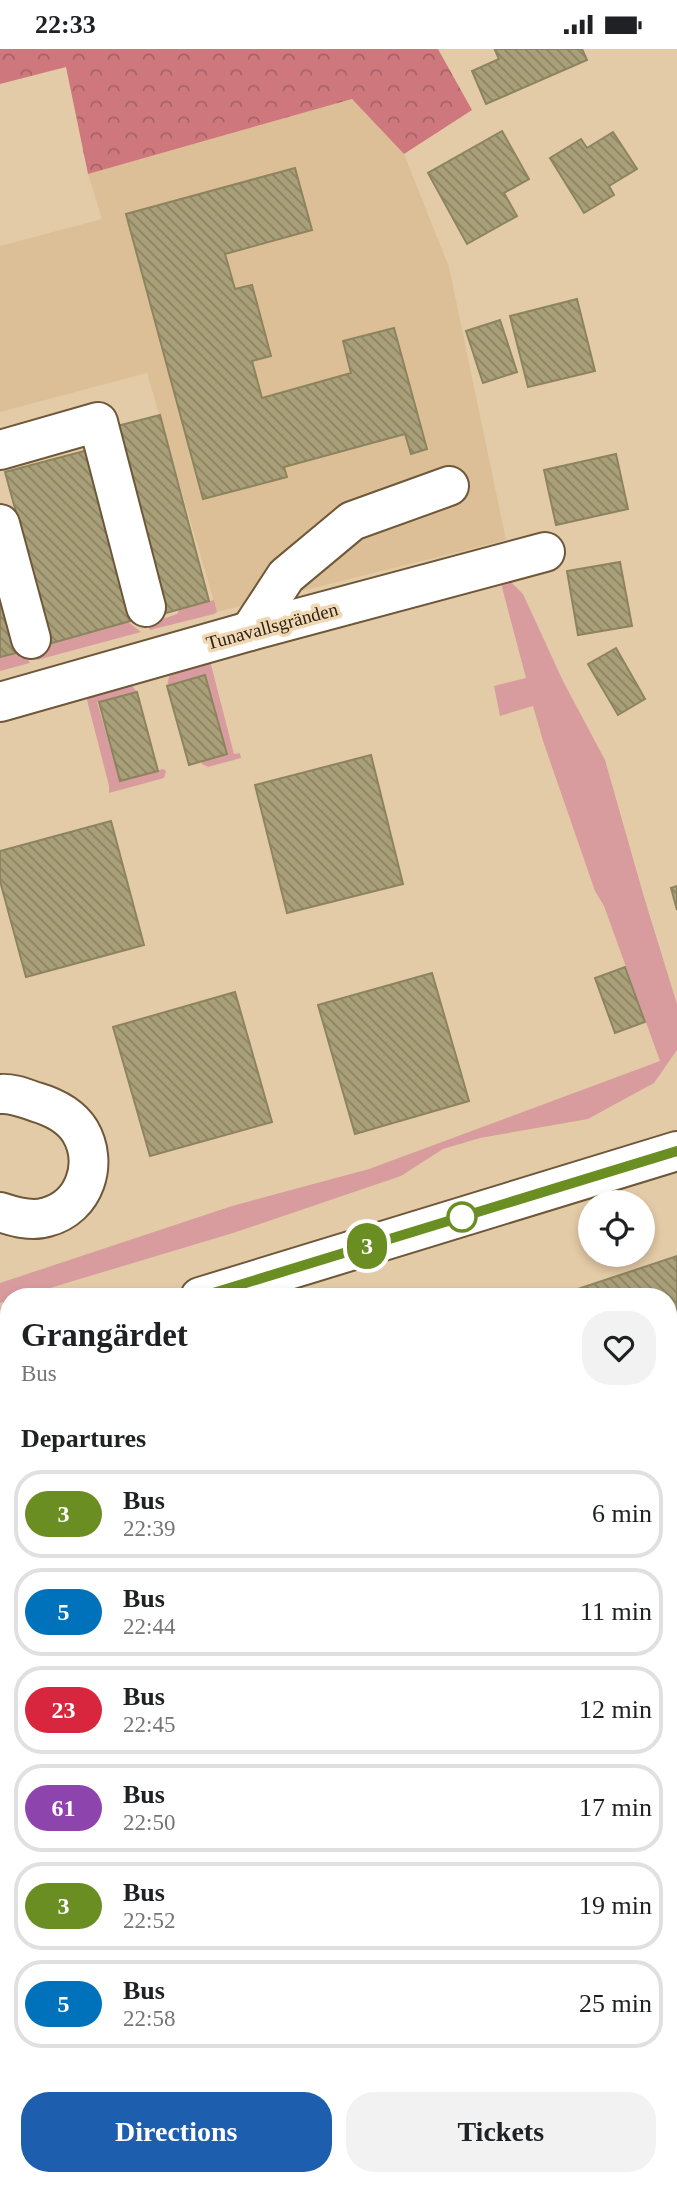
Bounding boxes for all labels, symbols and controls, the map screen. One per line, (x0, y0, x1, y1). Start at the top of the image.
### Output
text: 22:33 (35, 10, 96, 39)
street label: Tunavallsgränden (204, 598, 341, 654)
map controls (578, 1190, 655, 1267)
button: locate (578, 1190, 655, 1267)
unlabelled marker (447, 1202, 477, 1232)
line badge: 3 (344, 1223, 390, 1269)
text: 3 (361, 1233, 373, 1259)
button: heart (582, 1311, 656, 1385)
text: Grangärdet (21, 1317, 188, 1353)
text: Bus (21, 1361, 57, 1386)
text: Departures (21, 1424, 146, 1453)
text: Bus (123, 1486, 165, 1515)
text: 6 min (592, 1499, 652, 1528)
text: 3 (58, 1501, 70, 1527)
text: 22:39 (123, 1516, 175, 1541)
text: Bus (123, 1584, 165, 1613)
text: 11 min (580, 1597, 652, 1626)
text: 5 (58, 1599, 70, 1625)
text: 22:44 (123, 1614, 175, 1639)
text: Bus (123, 1682, 165, 1711)
text: 12 min (579, 1695, 652, 1724)
text: 23 (52, 1697, 76, 1723)
text: 22:45 (123, 1712, 175, 1737)
text: Bus (123, 1780, 165, 1809)
text: 17 min (579, 1793, 652, 1822)
text: 61 (52, 1795, 76, 1821)
text: 22:50 (123, 1810, 175, 1835)
text: Bus (123, 1878, 165, 1907)
text: 19 min (579, 1891, 652, 1920)
text: 3 (58, 1893, 70, 1919)
text: 22:52 (123, 1908, 175, 1933)
text: Bus (123, 1976, 165, 2005)
text: 25 min (579, 1989, 652, 2018)
text: 5 (58, 1991, 70, 2017)
text: 22:58 (123, 2006, 175, 2031)
button: Directions (21, 2092, 332, 2172)
button: Tickets (346, 2092, 656, 2172)

